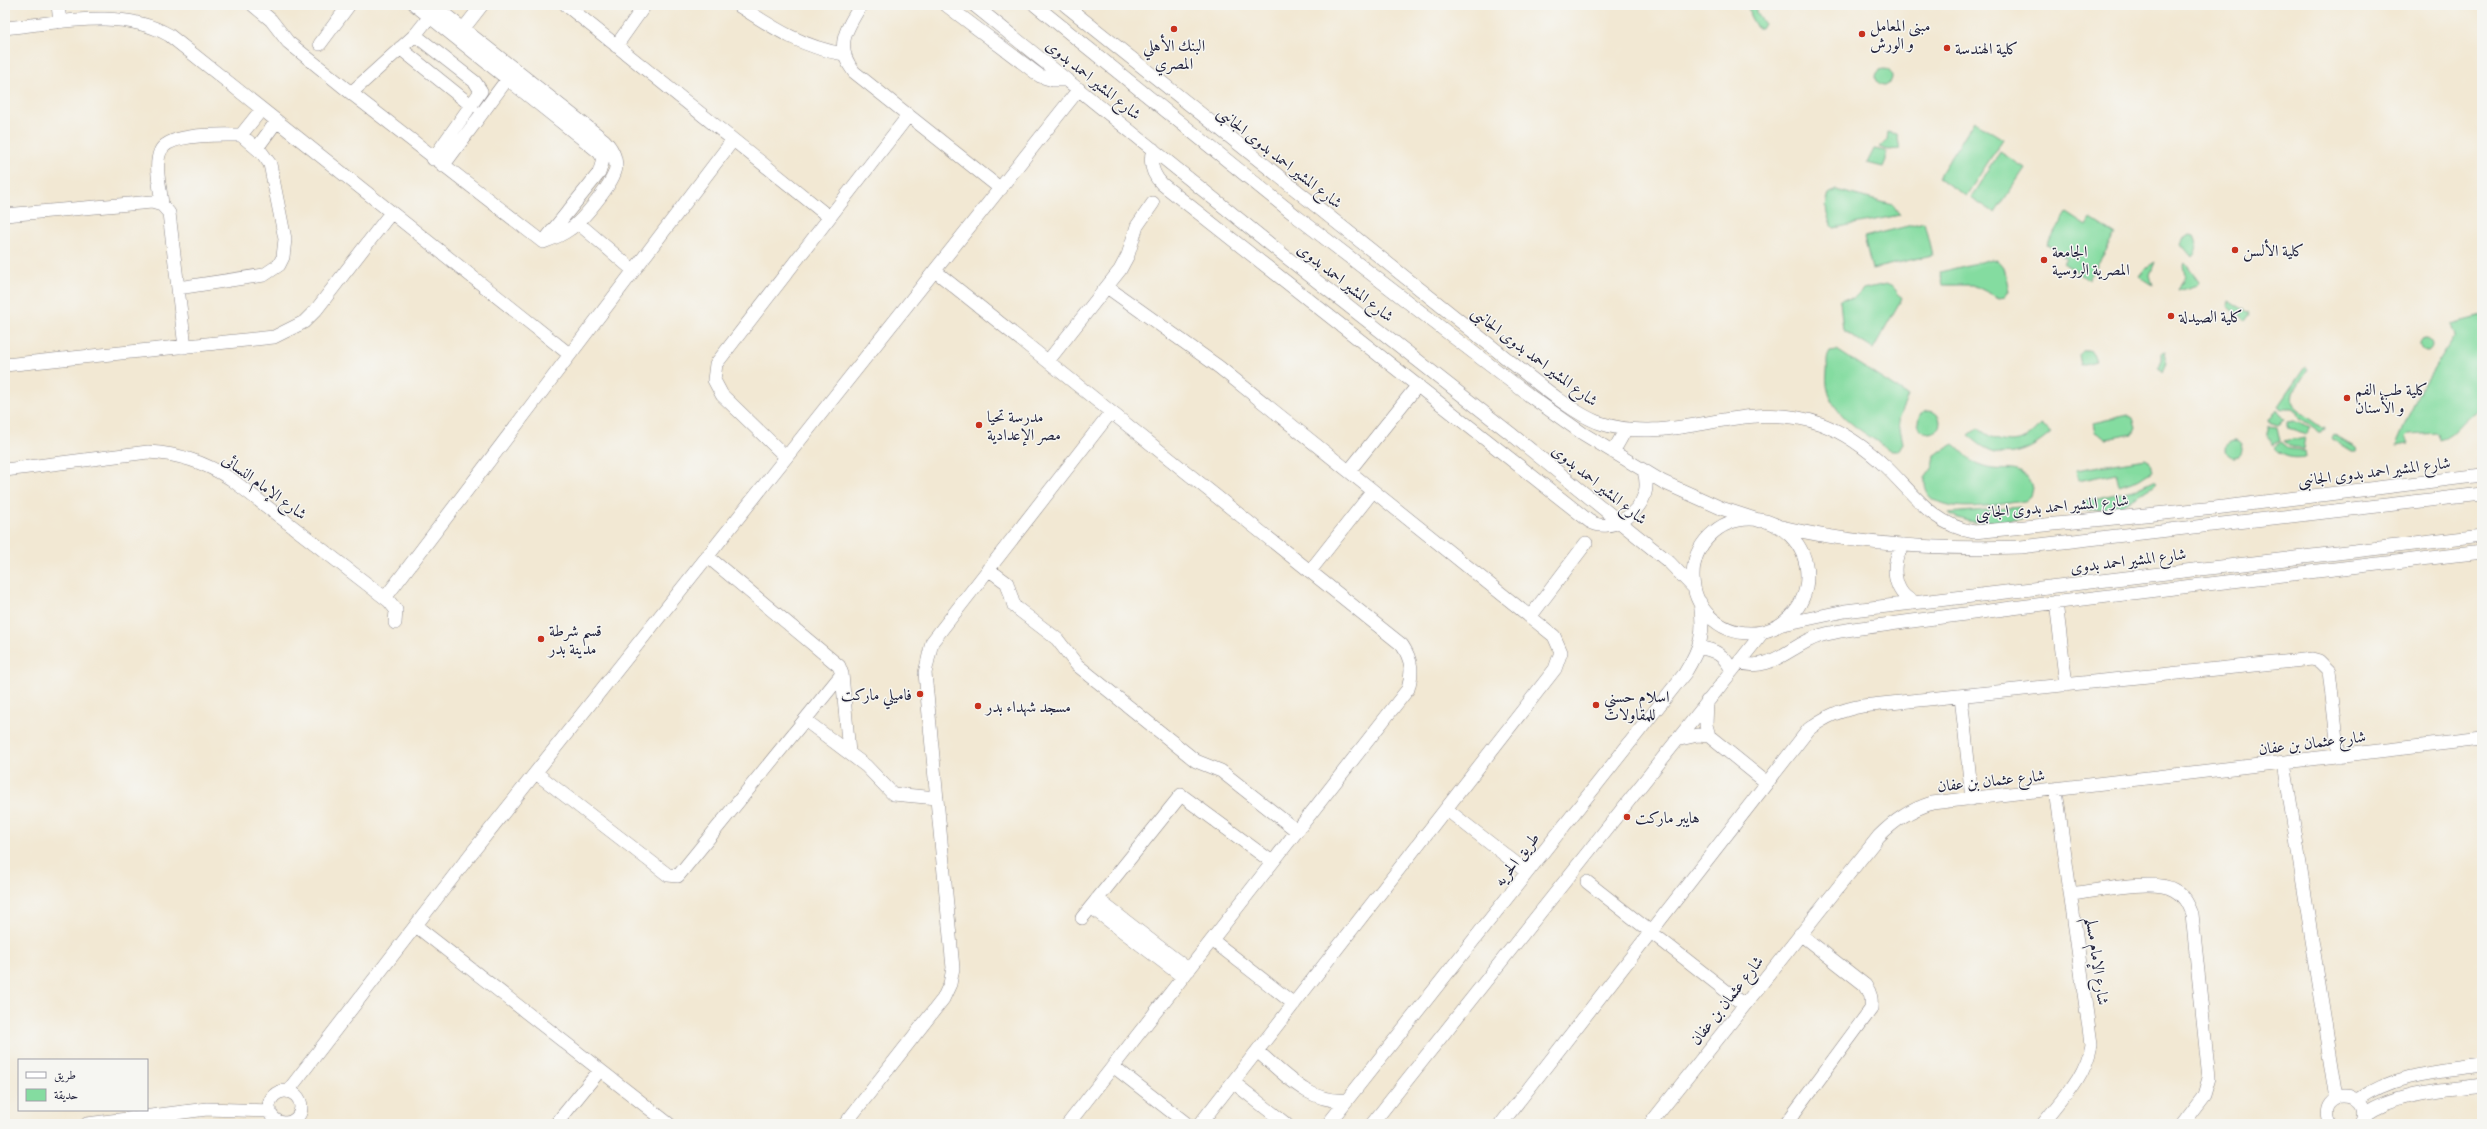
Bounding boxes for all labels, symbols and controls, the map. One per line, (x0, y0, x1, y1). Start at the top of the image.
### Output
place label: مبنى المعامل و الورش (1870, 16, 1930, 57)
marker: البنك الأهلي المصري (1169, 24, 1179, 34)
marker: مبنى المعامل و الورش (1857, 29, 1867, 39)
place label: البنك الأهلي المصري (1143, 34, 1205, 77)
street label: شارع المشير احمد بدوى (1040, 35, 1145, 127)
place label: كلية الهندسة (1955, 39, 2018, 62)
marker: كلية الهندسة (1942, 43, 1952, 53)
street label: شارع المشير احمد بدوى الجانبى (1211, 103, 1346, 215)
street label: شارع المشير احمد بدوى (1291, 239, 1398, 329)
place label: كلية الألسن (2243, 239, 2304, 264)
place label: الجامعة المصرية الروسية (2052, 242, 2130, 283)
marker: كلية الألسن (2230, 245, 2240, 255)
marker: الجامعة المصرية الروسية (2039, 255, 2049, 265)
street label: شارع المشير احمد بدوى الجانبى (1465, 303, 1602, 413)
place label: كلية الصيدلة (2178, 307, 2243, 330)
marker: كلية الصيدلة (2166, 311, 2176, 321)
place label: كلية طب الفم و الأسنان (2355, 380, 2428, 421)
marker: كلية طب الفم و الأسنان (2342, 393, 2352, 403)
place label: مدرسة تحيا مصر الإعدادية (987, 407, 1061, 448)
marker: مدرسة تحيا مصر الإعدادية (974, 420, 984, 430)
street label: شارع المشير احمد بدوى (1546, 440, 1651, 532)
street label: شارع الإمام النسائى (216, 449, 311, 528)
street label: شارع المشير احمد بدوى الجانبى (2297, 453, 2452, 494)
street label: شارع المشير احمد بدوى الجانبى (1975, 490, 2130, 527)
street label: شارع المشير احمد بدوى (2069, 544, 2188, 581)
place label: قسم شرطة مدينة بدر (547, 621, 602, 662)
marker: قسم شرطة مدينة بدر (536, 634, 546, 644)
place label: فاميلي ماركت (841, 685, 912, 710)
place label: اسلام حسني للمقاولات (1604, 687, 1669, 728)
marker: فاميلي ماركت (915, 689, 925, 699)
place label: مسجد شهداء بدر (984, 697, 1071, 720)
marker: اسلام حسني للمقاولات (1591, 700, 1601, 710)
marker: مسجد شهداء بدر (973, 701, 983, 711)
street label: شارع عثمان بن عفان (2257, 726, 2367, 762)
street label: شارع عثمان بن عفان (1936, 765, 2046, 800)
place label: هايبر ماركت (1635, 808, 1700, 831)
marker: هايبر ماركت (1622, 812, 1632, 822)
street label: طريق الحريه (1490, 829, 1546, 892)
street label: شارع الإمام مسلم (2075, 916, 2113, 1007)
street label: شارع عثمان بن عفان (1686, 952, 1770, 1051)
legend (18, 1059, 148, 1111)
text: طريق (54, 1067, 76, 1085)
text: حديقة (54, 1087, 78, 1105)

